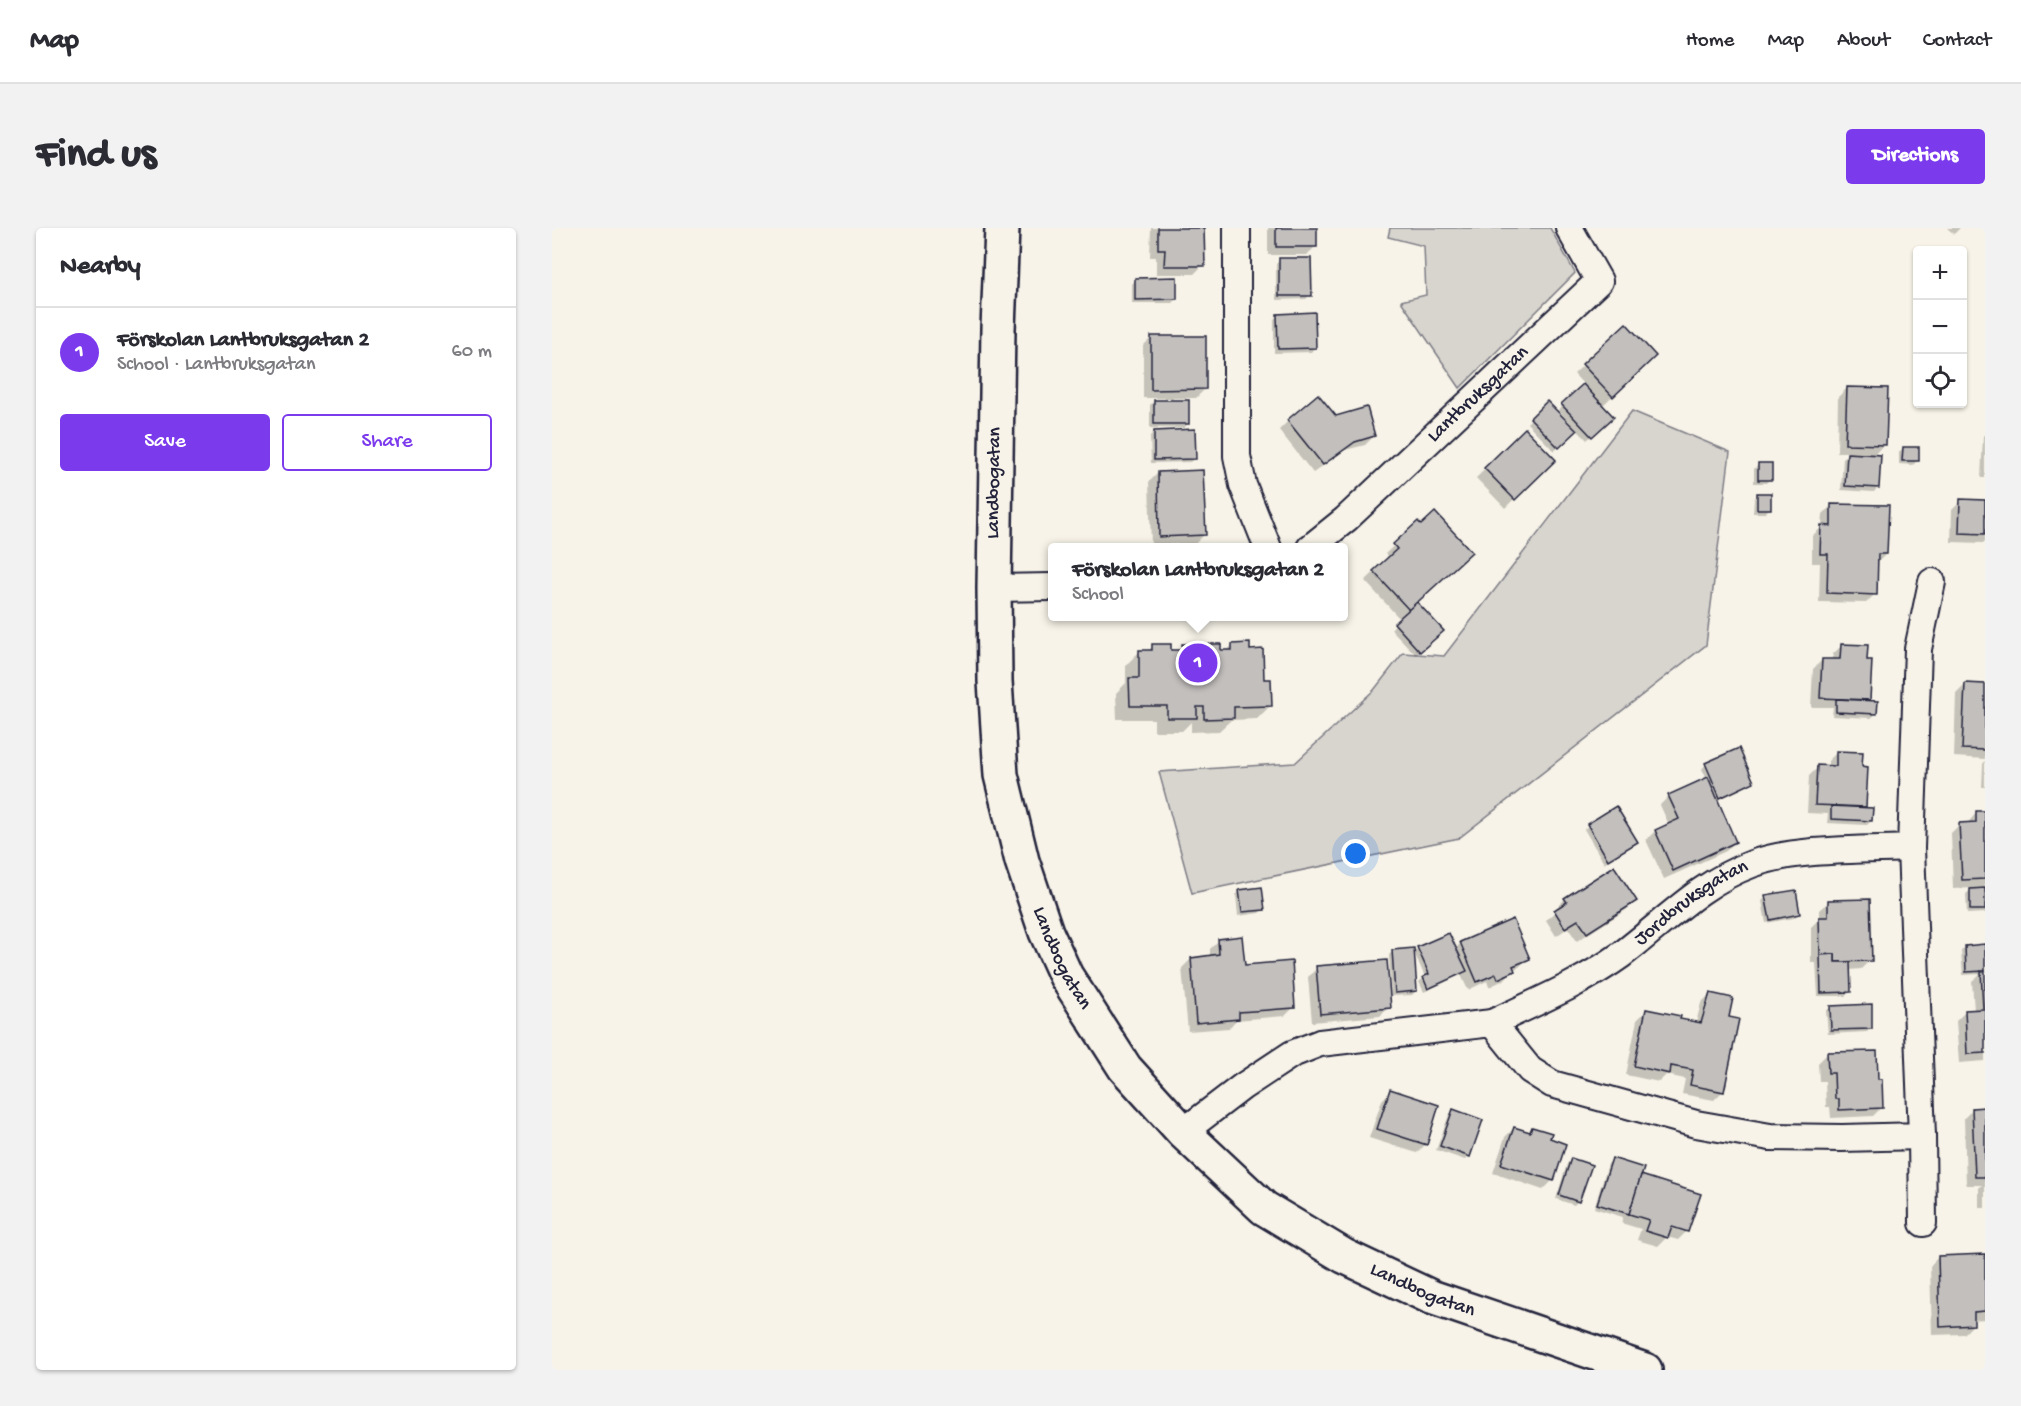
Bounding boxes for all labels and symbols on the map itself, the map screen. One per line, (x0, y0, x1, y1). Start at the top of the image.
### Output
street label: Lantbruksgatan (1423, 341, 1534, 448)
street label: Landbogatan (983, 426, 1007, 539)
pin: 1 (1178, 640, 1218, 686)
your location (1341, 839, 1370, 868)
street label: Jordbruksgatan (1630, 855, 1752, 951)
street label: Landbogatan (1027, 904, 1096, 1014)
street label: Landbogatan (1366, 1258, 1478, 1323)

